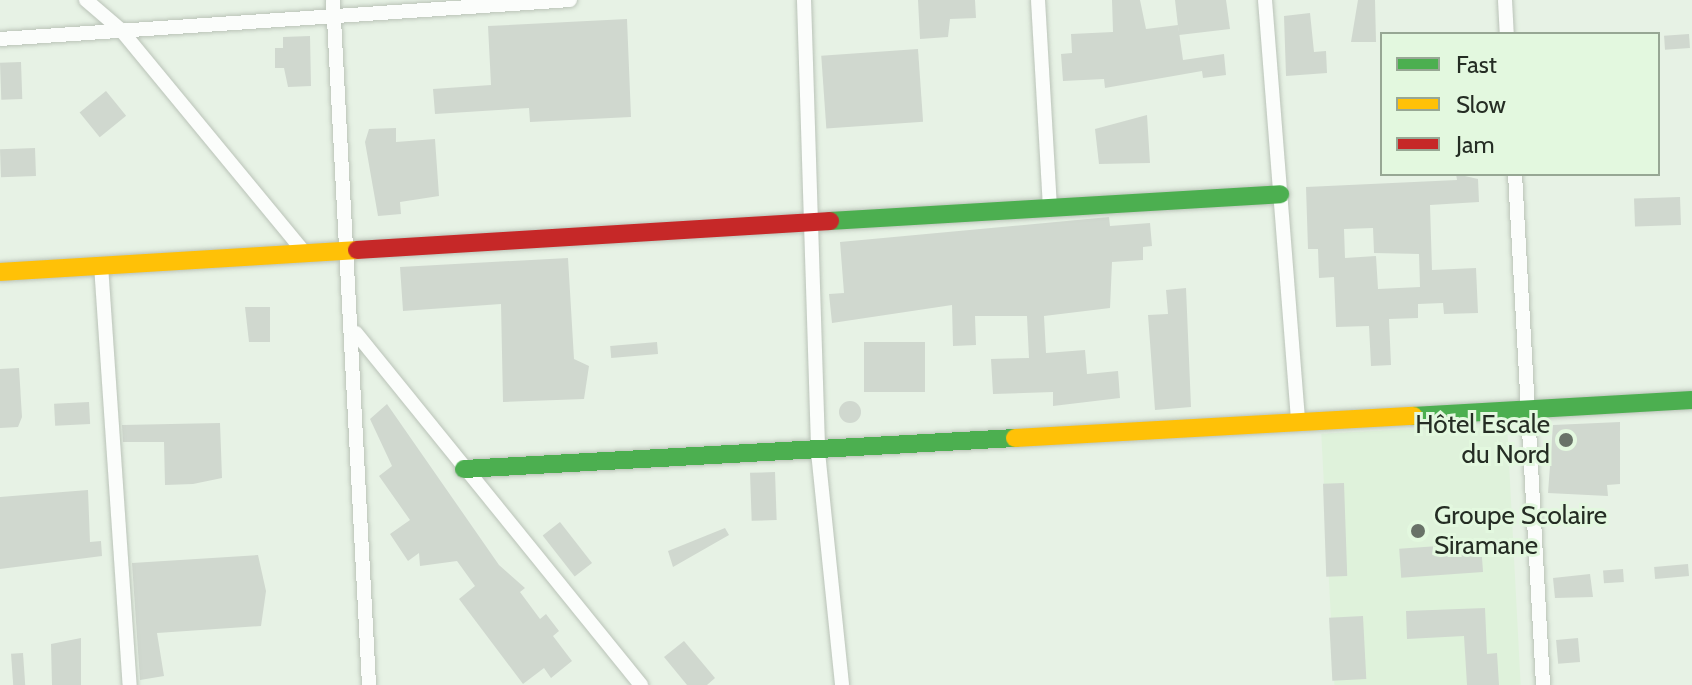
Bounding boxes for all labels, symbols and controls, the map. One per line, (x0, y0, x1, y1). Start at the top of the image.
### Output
legend (1380, 32, 1660, 176)
text: Fast (1456, 50, 1497, 79)
text: Slow (1456, 90, 1506, 119)
text: Jam (1456, 130, 1494, 159)
place label: Hôtel Escale du Nord (1415, 409, 1550, 470)
marker: Hôtel Escale du Nord (1557, 431, 1575, 449)
place label: Groupe Scolaire Siramane (1434, 500, 1607, 562)
marker: Groupe Scolaire Siramane (1409, 522, 1427, 540)

